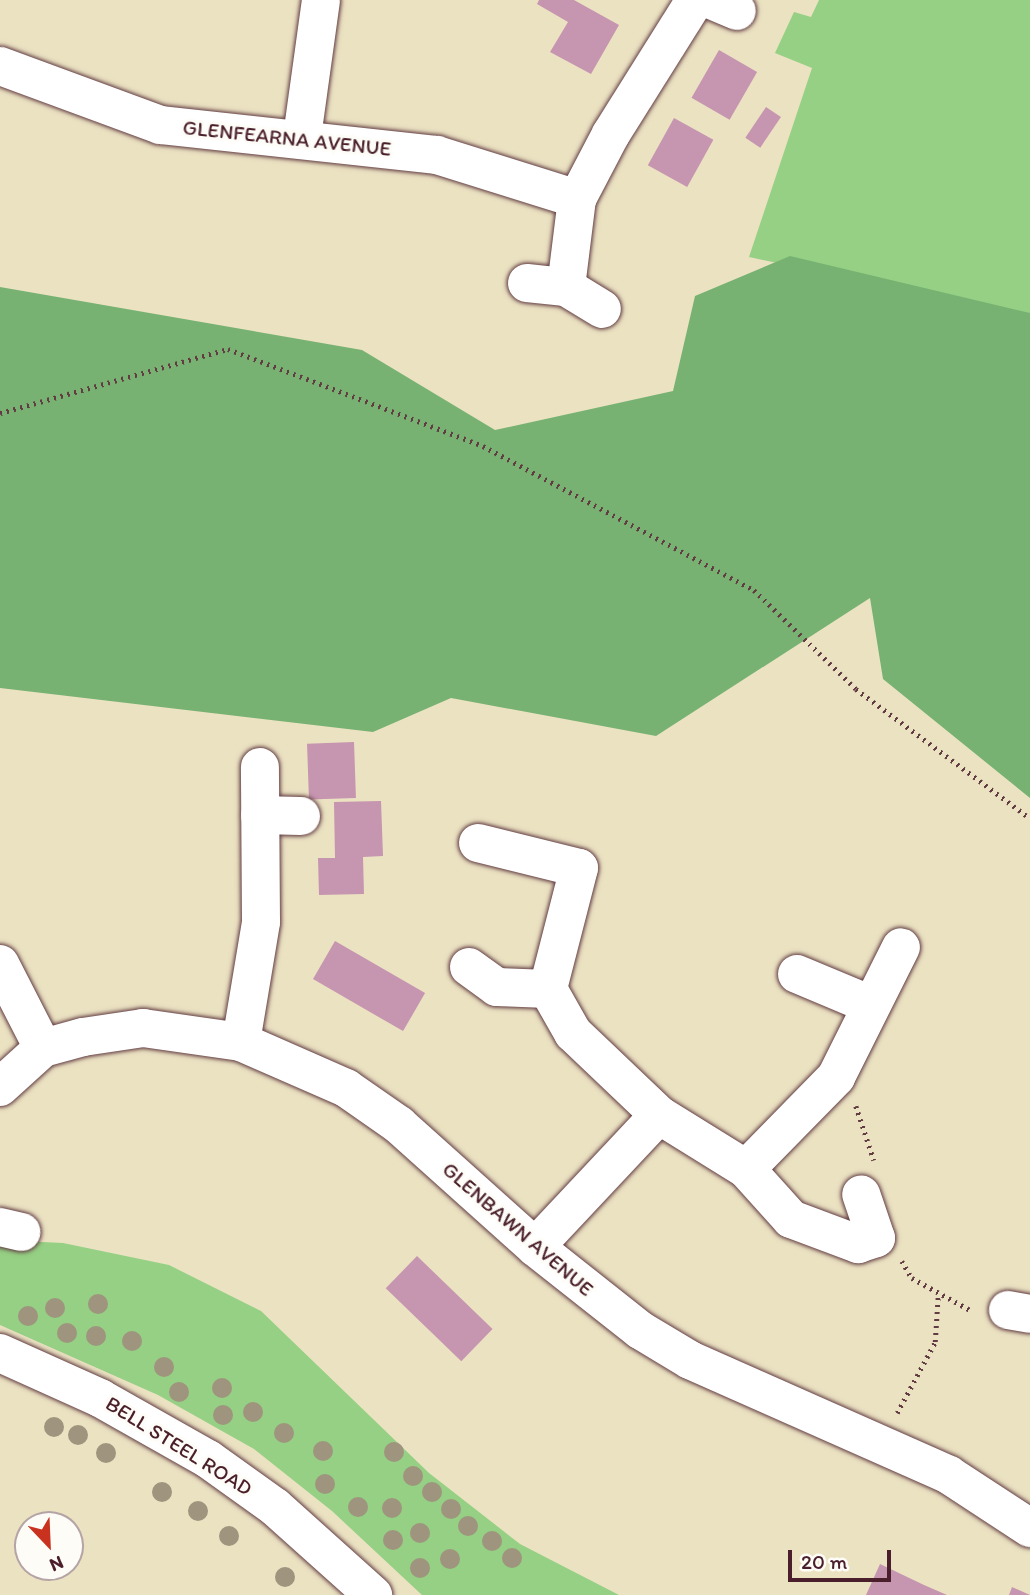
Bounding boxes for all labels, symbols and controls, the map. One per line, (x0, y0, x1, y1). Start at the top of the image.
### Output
street label: GLENFEARNA AVENUE (182, 115, 392, 161)
street label: GLENBAWN AVENUE (438, 1157, 598, 1301)
street label: BELL STEEL ROAD (101, 1391, 257, 1501)
north arrow (14, 1511, 84, 1581)
scale bar (792, 1536, 895, 1580)
text: 20 m (801, 1549, 847, 1574)
text: N (46, 1551, 67, 1577)

